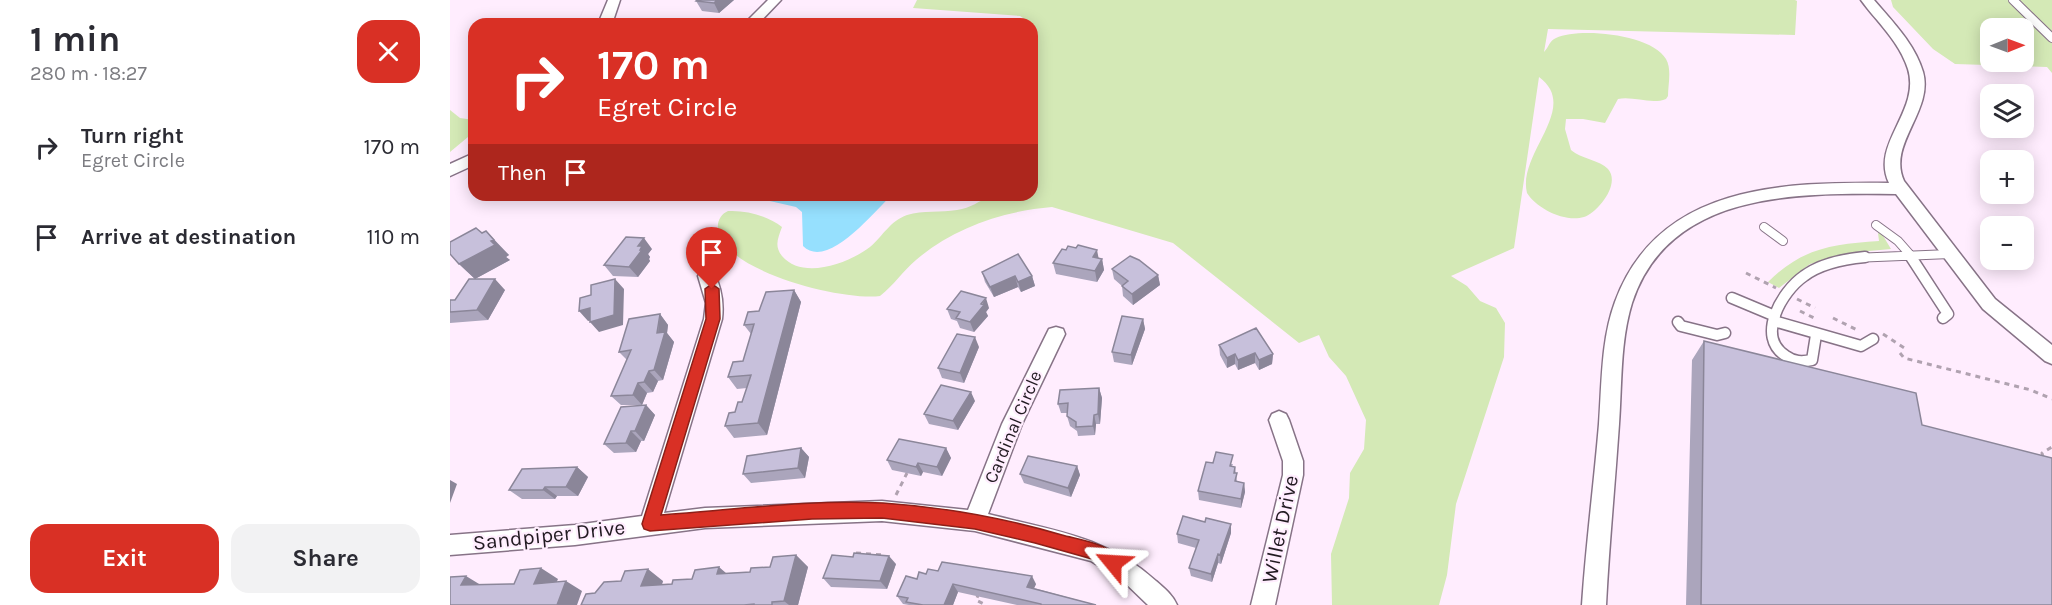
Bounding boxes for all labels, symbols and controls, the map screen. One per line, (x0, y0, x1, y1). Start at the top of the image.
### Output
text: 1 min (30, 18, 120, 60)
north arrow (1980, 18, 2034, 72)
map controls (1980, 18, 2034, 270)
button: close (357, 20, 420, 83)
text: 170 m (597, 40, 710, 90)
icon: right (498, 42, 576, 120)
text: 280 m · 18:27 (30, 62, 147, 85)
button: layers (1980, 84, 2034, 138)
text: Egret Circle (597, 91, 737, 123)
text: Turn right (81, 123, 184, 149)
icon: right (30, 131, 63, 164)
text: 170 m (364, 134, 420, 160)
text: Egret Circle (81, 149, 185, 172)
button: + (1980, 150, 2034, 204)
icon: arrive (559, 156, 592, 189)
text: Then (498, 160, 547, 186)
button: − (1980, 216, 2034, 270)
icon: arrive (30, 221, 63, 254)
text: Arrive at destination (81, 224, 296, 250)
text: 110 m (367, 224, 420, 250)
pin (686, 227, 737, 289)
icon: arrive (695, 236, 728, 269)
street label: Cardinal Circle (979, 367, 1047, 487)
street label: Willet Drive (1257, 473, 1303, 585)
street label: Sandpiper Drive (472, 515, 626, 555)
button: Exit (30, 524, 219, 593)
button: Share (231, 524, 420, 593)
position arrow (1081, 531, 1145, 595)

